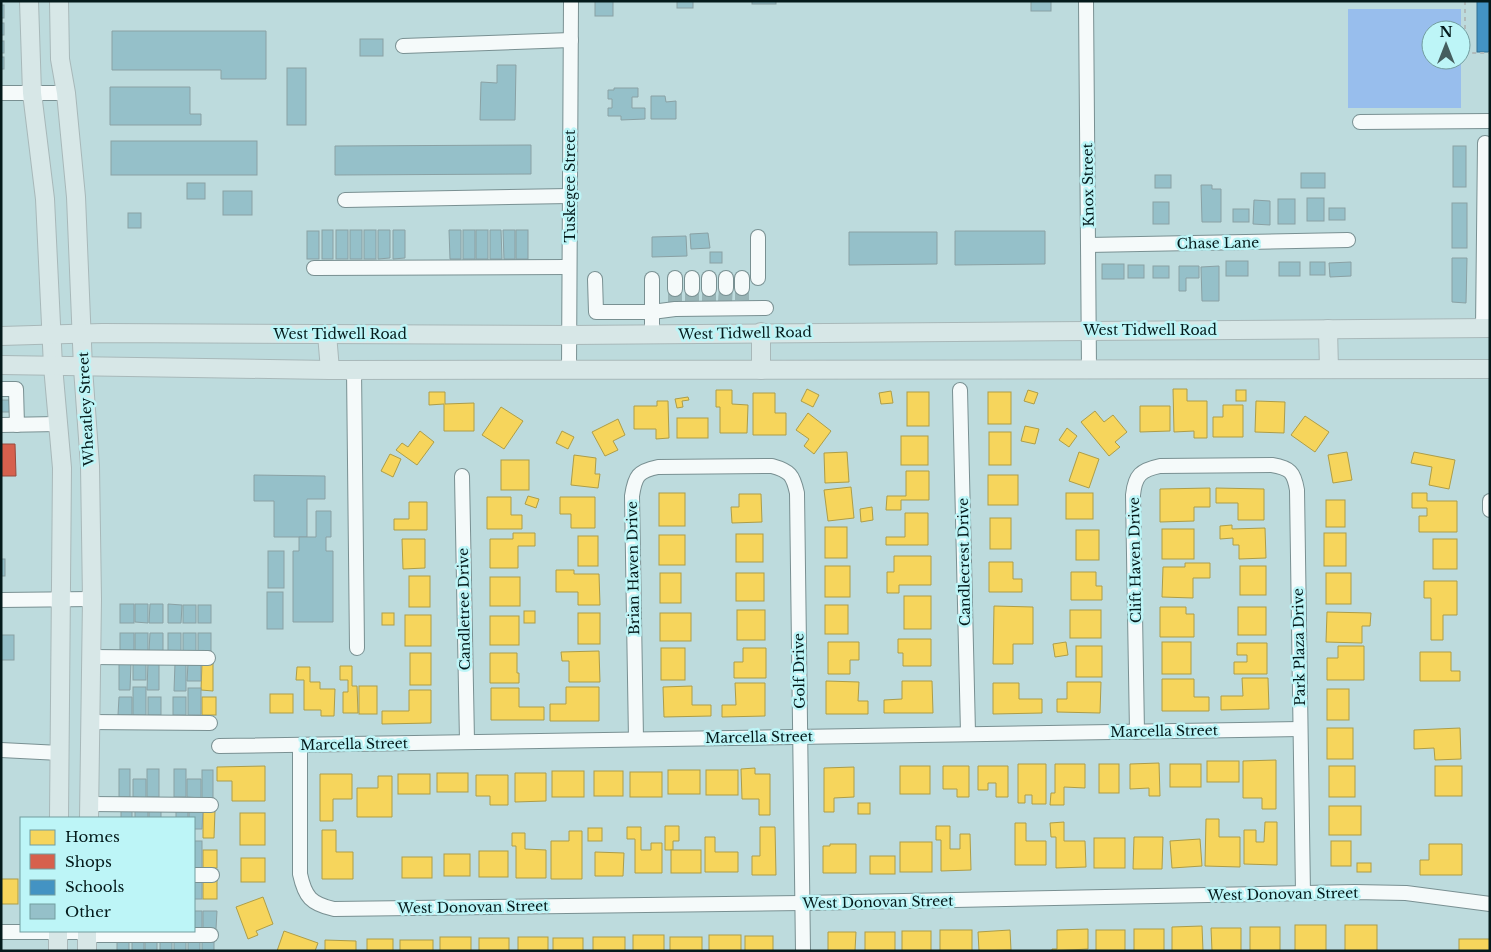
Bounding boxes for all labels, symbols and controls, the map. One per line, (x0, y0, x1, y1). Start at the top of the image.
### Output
north arrow (1421, 20, 1471, 70)
text: N (1439, 23, 1453, 41)
street label: Tuskegee Street (561, 129, 579, 242)
street label: Knox Street (1078, 142, 1098, 227)
street label: Chase Lane (1177, 233, 1259, 253)
street label: West Tidwell Road (1082, 321, 1217, 339)
street label: West Tidwell Road (677, 323, 813, 343)
street label: West Tidwell Road (272, 325, 407, 343)
street label: Wheatley Street (74, 351, 98, 468)
street label: Clift Haven Drive (1125, 497, 1145, 623)
street label: Candlecrest Drive (954, 498, 974, 626)
street label: Brian Haven Drive (623, 501, 643, 635)
street label: Candletree Drive (454, 548, 474, 670)
street label: Park Plaza Drive (1289, 588, 1309, 706)
street label: Golf Drive (789, 633, 809, 709)
street label: Marcella Street (1110, 721, 1219, 741)
street label: Marcella Street (705, 727, 814, 747)
street label: Marcella Street (300, 734, 409, 754)
legend (20, 817, 195, 932)
text: Homes (65, 827, 120, 846)
text: Shops (65, 852, 112, 871)
text: Schools (65, 877, 125, 896)
street label: West Donovan Street (1206, 884, 1359, 904)
street label: West Donovan Street (801, 892, 954, 912)
street label: West Donovan Street (396, 897, 549, 917)
text: Other (65, 902, 112, 921)

